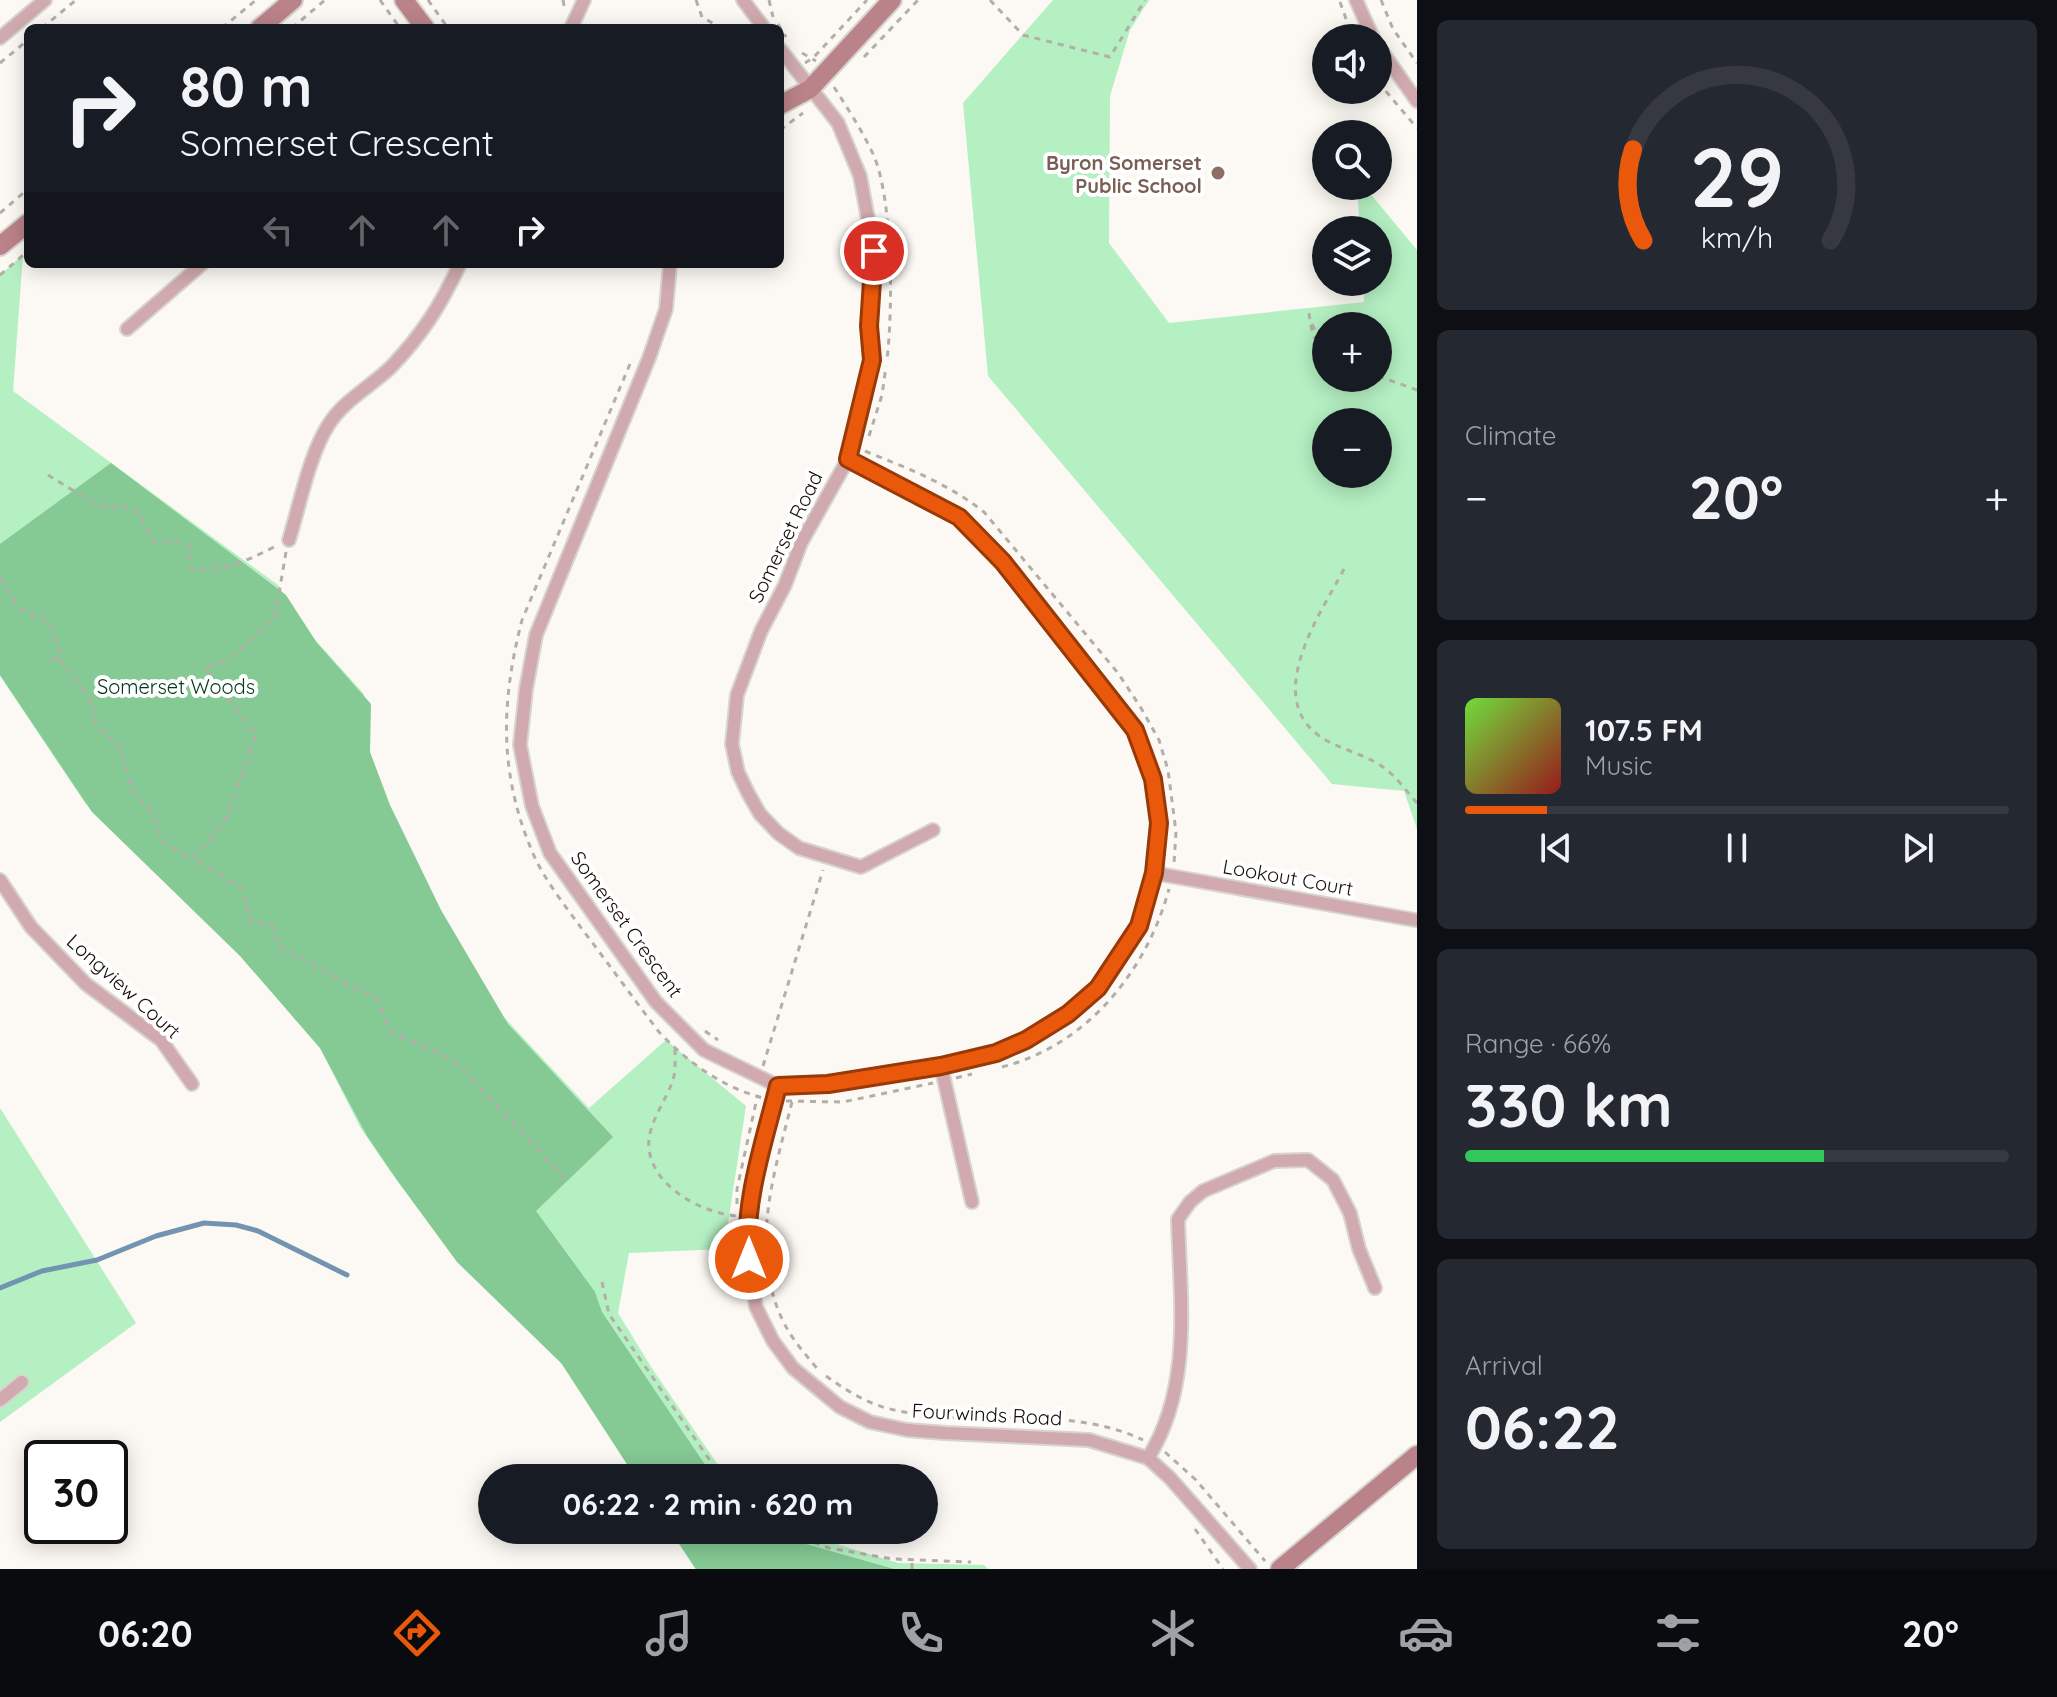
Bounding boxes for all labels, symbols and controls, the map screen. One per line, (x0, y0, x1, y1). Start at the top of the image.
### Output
map controls (1312, 24, 1392, 488)
button: sound (1312, 24, 1392, 104)
text: 80 m (180, 51, 312, 121)
icon: right (48, 56, 152, 160)
text: Somerset Crescent (180, 120, 494, 165)
button: search (1312, 120, 1392, 200)
text: 29 (1690, 123, 1784, 227)
place label: Byron Somerset Public School (1046, 150, 1202, 198)
marker: Byron Somerset Public School (1209, 164, 1227, 182)
icon: left (256, 208, 300, 252)
icon: ahead (340, 208, 384, 252)
icon: ahead (424, 208, 468, 252)
icon: right (508, 208, 552, 252)
button: layers (1312, 216, 1392, 296)
pin (840, 217, 908, 285)
text: km/h (1701, 219, 1773, 255)
icon: arrive (852, 229, 896, 273)
button: + (1312, 312, 1392, 392)
button: − (1312, 408, 1392, 488)
text: Climate (1465, 419, 1556, 452)
text: 20° (1689, 459, 1783, 534)
street label: Somerset Road (742, 467, 828, 607)
text: − (1465, 470, 1488, 525)
text: + (1984, 470, 2009, 525)
park label: Somerset Woods (97, 674, 255, 699)
text: 107.5 FM (1585, 711, 1703, 749)
text: Music (1585, 749, 1653, 782)
icon: previous (1534, 826, 1578, 870)
icon: pause (1715, 826, 1759, 870)
icon: next (1896, 826, 1940, 870)
street label: Somerset Crescent (566, 846, 689, 1002)
street label: Lookout Court (1221, 853, 1355, 901)
street label: Longview Court (62, 928, 186, 1044)
text: Range · 66% (1465, 1027, 1611, 1060)
text: 330 km (1465, 1067, 1673, 1142)
position arrow (707, 1217, 791, 1301)
text: Arrival (1465, 1349, 1543, 1382)
text: 06:22 (1465, 1389, 1620, 1464)
street label: Fourwinds Road (911, 1398, 1063, 1430)
speed limit sign: 30 (24, 1440, 128, 1544)
text: 06:22 · 2 min · 620 m (563, 1485, 853, 1523)
icon: directions (389, 1605, 445, 1661)
icon: music (641, 1605, 697, 1661)
icon: phone (893, 1605, 949, 1661)
icon: climate (1145, 1605, 1201, 1661)
icon: car (1398, 1605, 1454, 1661)
icon: filters (1650, 1605, 1706, 1661)
text: 06:20 (98, 1611, 193, 1656)
text: 20° (1902, 1611, 1959, 1656)

